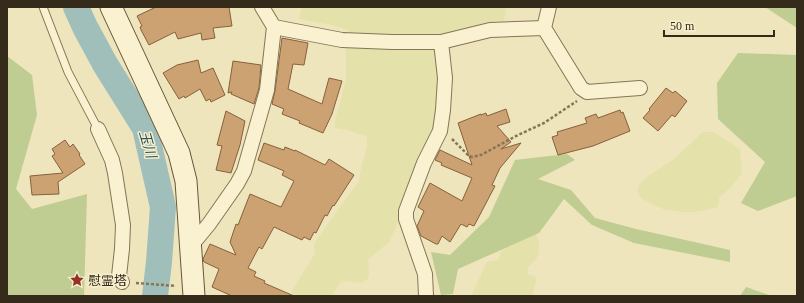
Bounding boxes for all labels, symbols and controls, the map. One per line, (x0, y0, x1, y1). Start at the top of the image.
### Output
scale bar (664, 12, 774, 38)
text: 50 m (670, 19, 695, 33)
water label: 玉川 (136, 129, 159, 162)
place icon: 慰霊塔 (69, 272, 85, 288)
place label: 慰霊塔 (88, 273, 127, 288)

